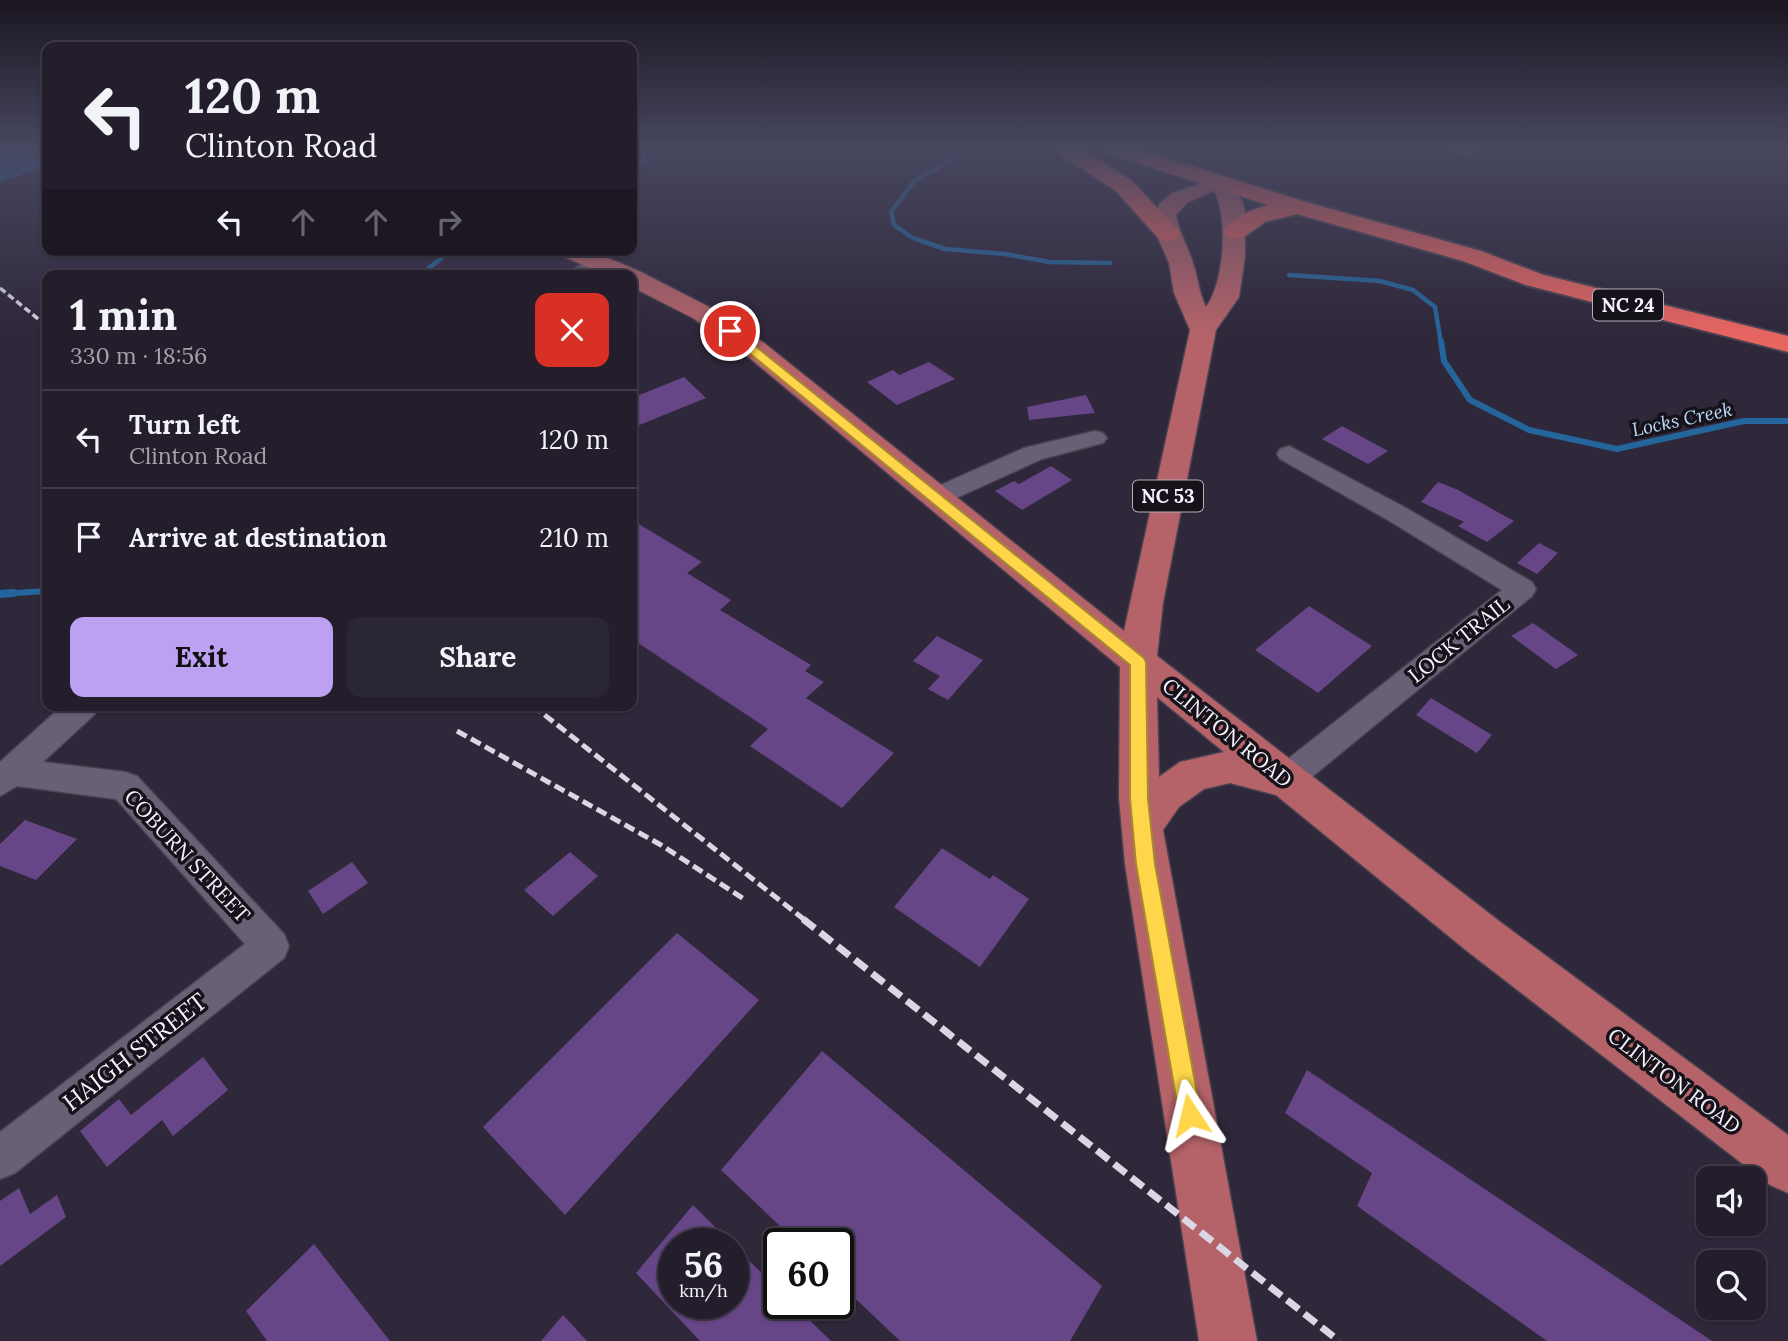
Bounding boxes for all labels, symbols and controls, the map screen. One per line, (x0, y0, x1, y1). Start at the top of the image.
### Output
text: 120 m (185, 64, 320, 126)
icon: left (70, 70, 161, 161)
text: Clinton Road (185, 125, 377, 166)
icon: left (211, 203, 249, 241)
icon: ahead (284, 203, 322, 241)
icon: ahead (357, 203, 395, 241)
icon: right (430, 203, 468, 241)
text: 1 min (70, 288, 177, 342)
road number: NC 24 (1593, 290, 1663, 320)
button: close (535, 293, 609, 367)
pin (700, 301, 760, 361)
icon: arrive (711, 312, 749, 350)
text: 330 m · 18:56 (70, 341, 207, 370)
water label: Locks Creek (1629, 397, 1735, 441)
text: Turn left (129, 408, 240, 441)
icon: left (70, 420, 108, 458)
text: 120 m (539, 423, 609, 456)
text: Clinton Road (129, 441, 267, 470)
road number: NC 53 (1133, 481, 1203, 512)
icon: arrive (70, 518, 108, 556)
text: Arrive at destination (129, 521, 387, 554)
text: 210 m (539, 521, 609, 554)
street label: LOCK TRAIL (1402, 590, 1515, 689)
button: Exit (70, 617, 333, 697)
button: Share (347, 617, 609, 697)
street label: CLINTON ROAD (1157, 672, 1298, 793)
street label: COBURN STREET (119, 783, 256, 928)
street label: HAIGH STREET (57, 986, 213, 1117)
street label: CLINTON ROAD (1602, 1022, 1746, 1139)
position arrow (1153, 1078, 1227, 1152)
map controls (1696, 1166, 1766, 1320)
button: sound (1696, 1166, 1766, 1236)
speed limit sign: 60 (763, 1228, 854, 1319)
text: 56 (684, 1242, 723, 1287)
button: search (1696, 1250, 1766, 1320)
text: km/h (679, 1279, 728, 1302)

